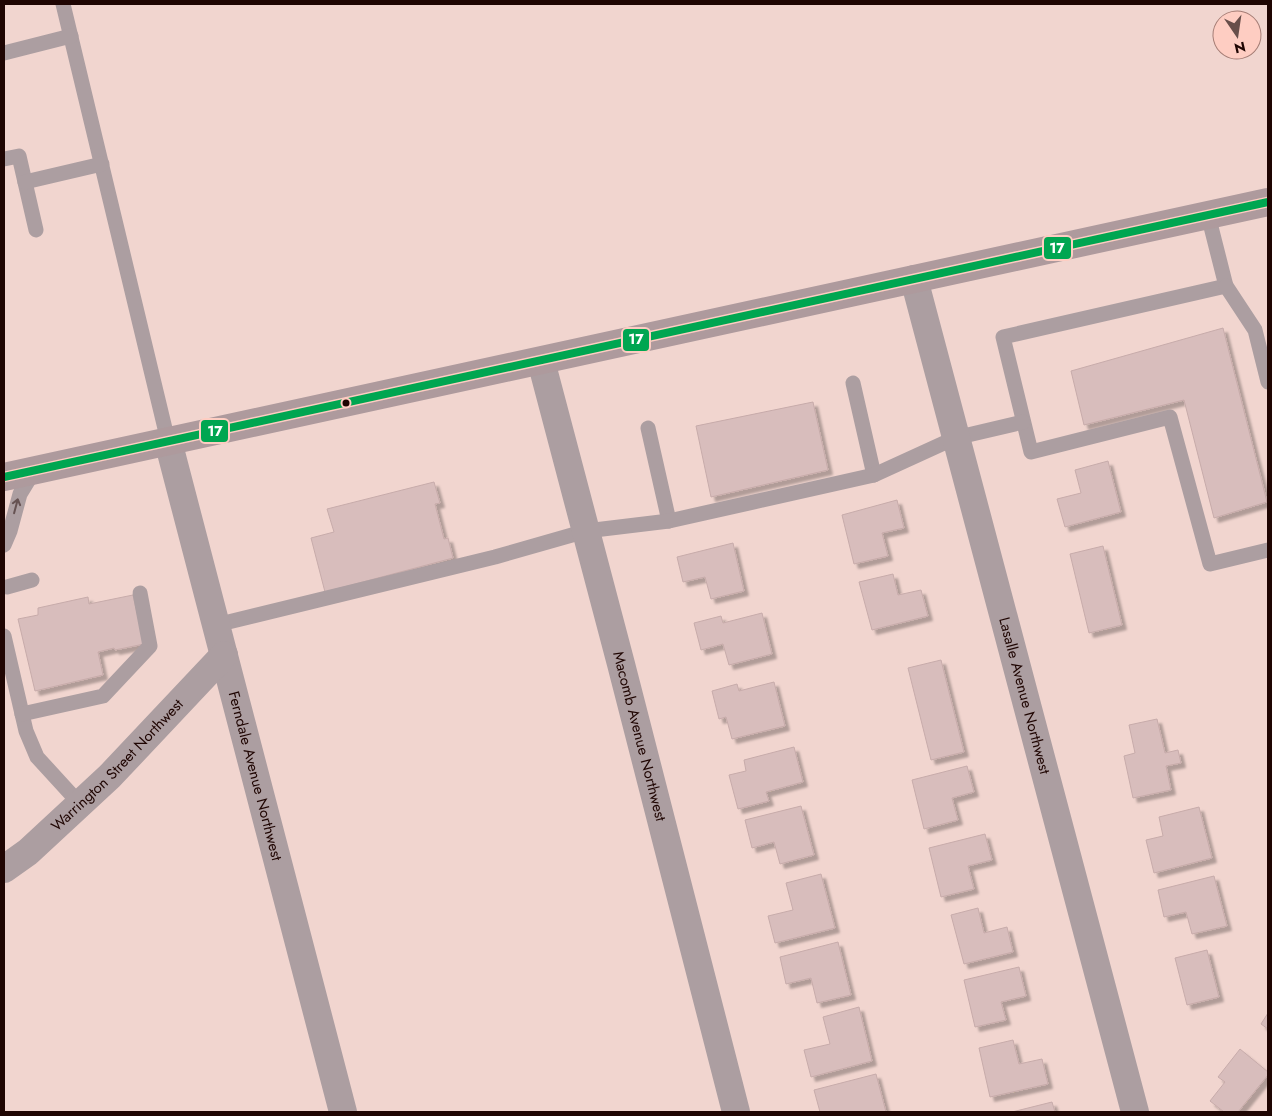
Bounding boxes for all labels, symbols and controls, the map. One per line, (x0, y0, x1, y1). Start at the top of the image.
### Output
north arrow (1212, 10, 1262, 60)
text: N (1232, 37, 1248, 59)
line badge: 17 (1043, 236, 1072, 260)
text: 17 (1049, 238, 1065, 258)
line badge: 17 (622, 328, 650, 352)
text: 17 (628, 329, 644, 349)
unlabelled marker (341, 398, 351, 408)
line badge: 17 (200, 419, 229, 443)
text: 17 (207, 421, 223, 441)
one-way arrow (12, 499, 21, 515)
street label: Lasalle Avenue Northwest (993, 615, 1056, 777)
street label: Macomb Avenue Northwest (607, 649, 672, 824)
street label: Ferndale Avenue Northwest (223, 689, 288, 863)
street label: Warrington Street Northwest (46, 693, 189, 836)

